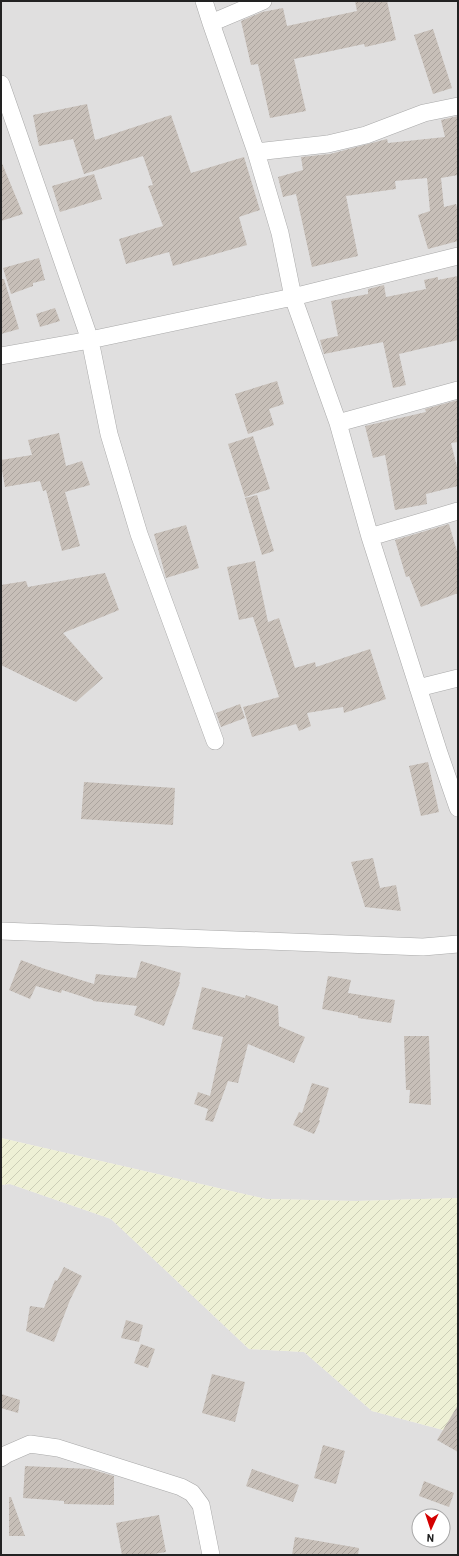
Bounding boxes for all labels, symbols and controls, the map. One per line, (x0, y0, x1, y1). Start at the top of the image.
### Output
north arrow (411, 1508, 451, 1548)
text: N (426, 1532, 434, 1545)

